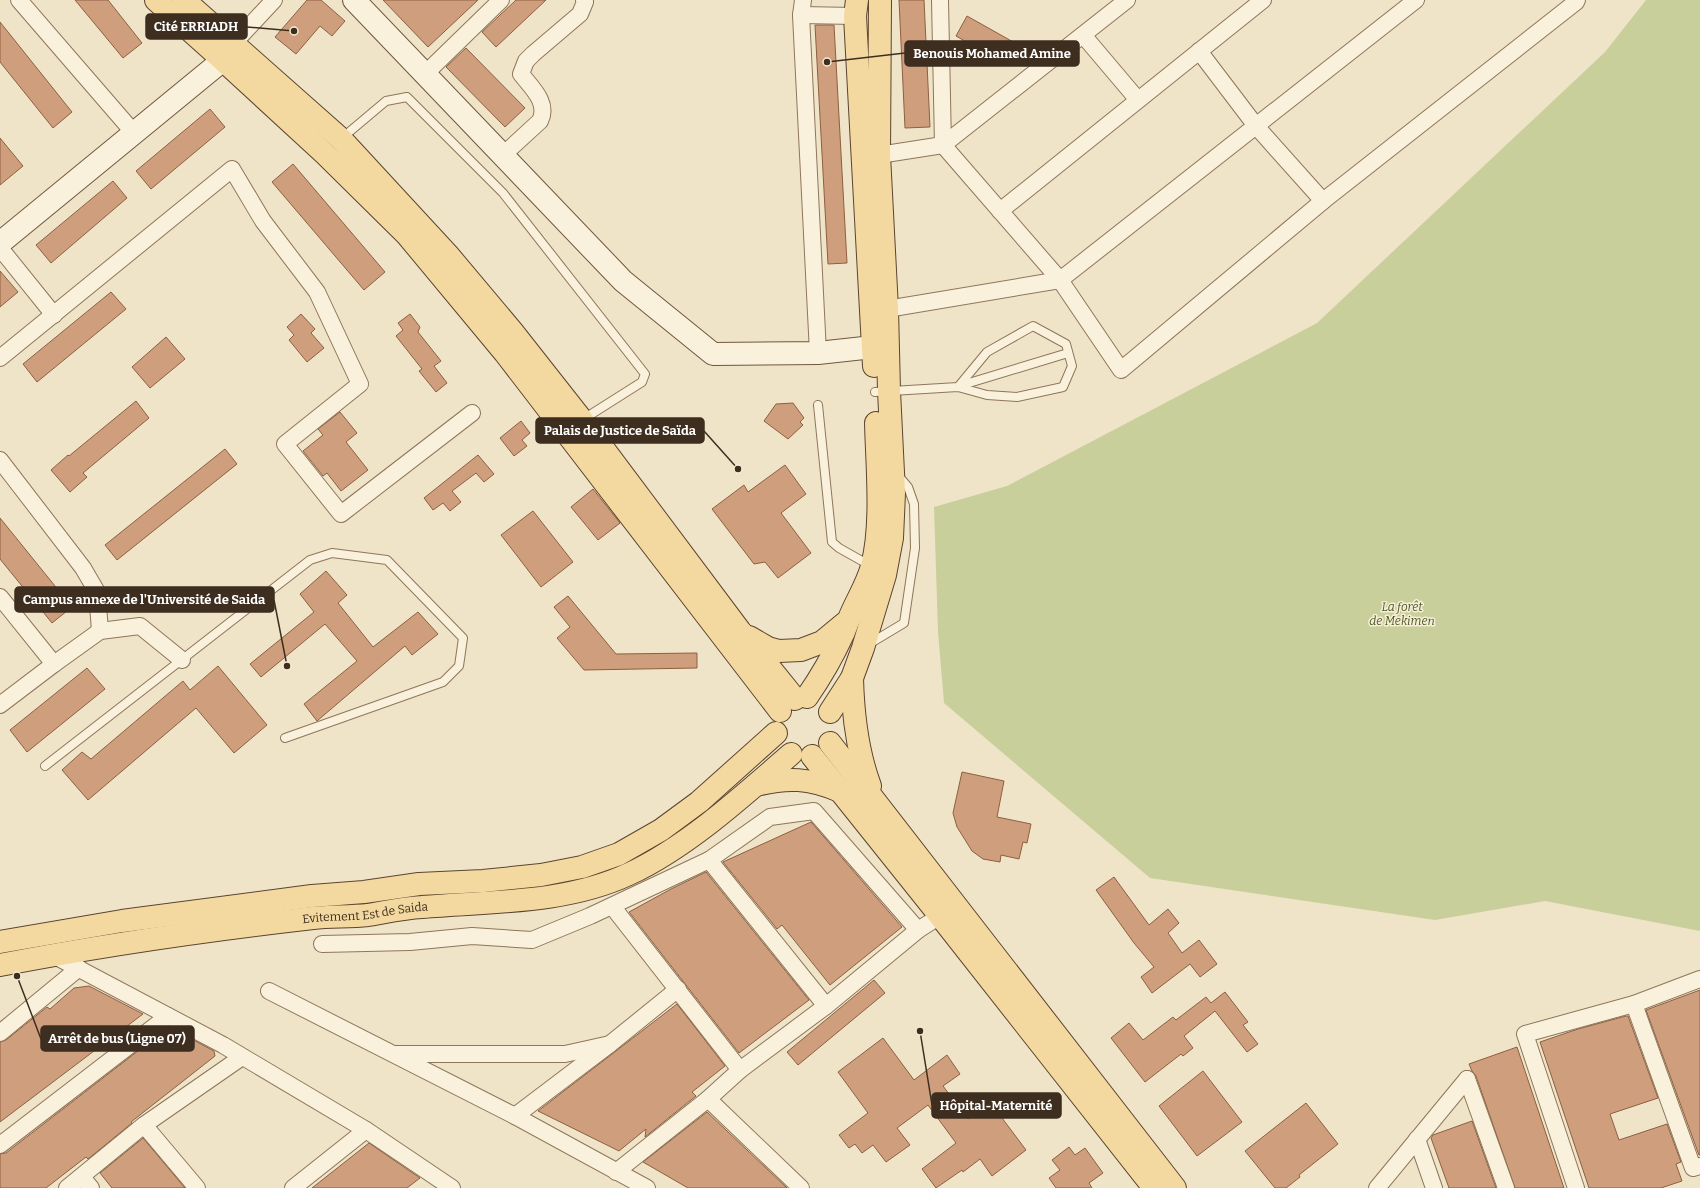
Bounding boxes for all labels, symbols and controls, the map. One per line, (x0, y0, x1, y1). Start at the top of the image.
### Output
callout: Cité ERRIADH (146, 14, 247, 39)
text: Cité ERRIADH (154, 19, 238, 34)
callout: Benouis Mohamed Amine (905, 41, 1079, 66)
text: Benouis Mohamed Amine (913, 46, 1071, 61)
callout: Palais de Justice de Saïda (536, 418, 704, 443)
text: Palais de Justice de Saïda (544, 423, 697, 438)
callout: Campus annexe de l'Université de Saida (15, 587, 274, 612)
text: Campus annexe de l'Université de Saida (23, 592, 266, 607)
park label: La forêt de Mekimen (1369, 600, 1435, 628)
street label: Evitement Est de Saida (301, 899, 429, 926)
callout: Arrêt de bus (Ligne 07) (41, 1026, 194, 1051)
text: Arrêt de bus (Ligne 07) (48, 1031, 186, 1046)
callout: Hôpital-Maternité (932, 1093, 1061, 1118)
text: Hôpital-Maternité (940, 1098, 1052, 1113)

